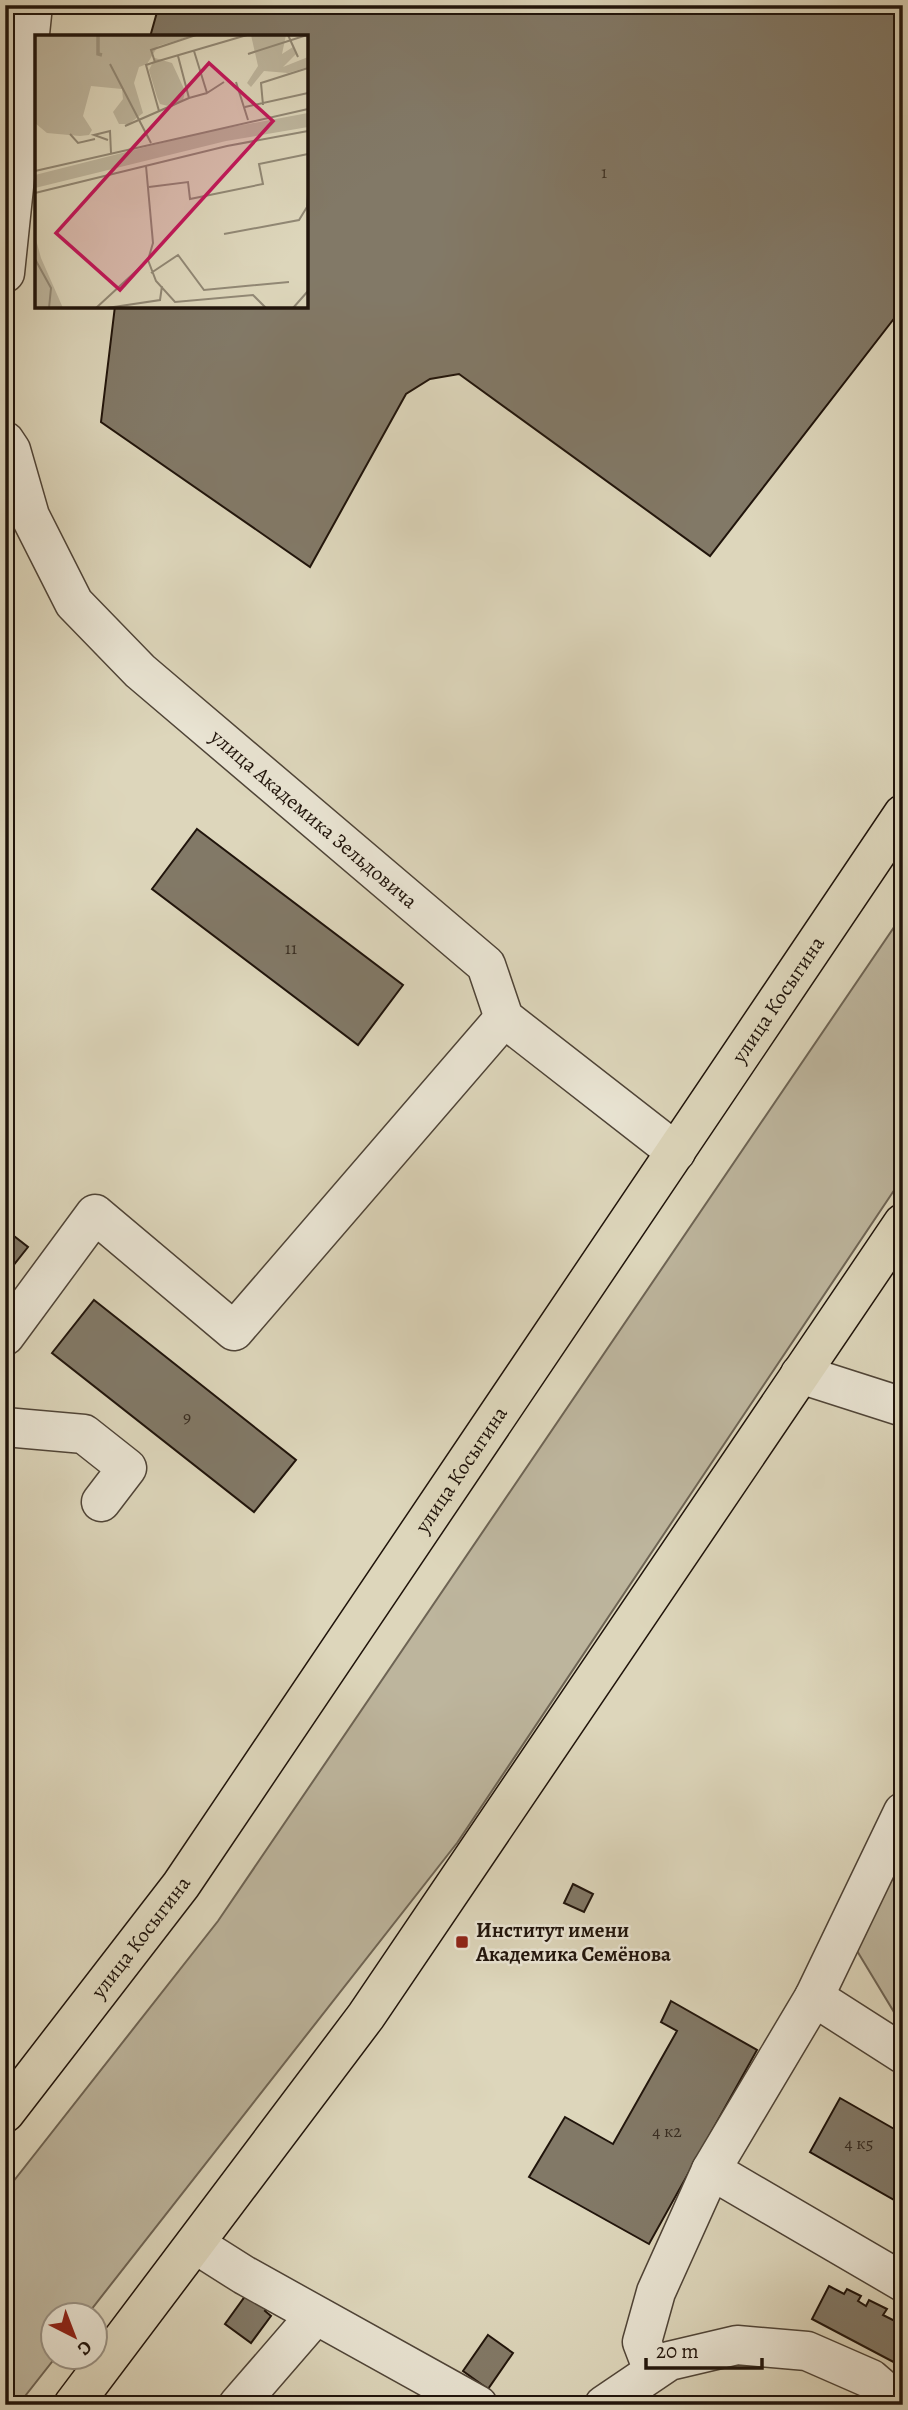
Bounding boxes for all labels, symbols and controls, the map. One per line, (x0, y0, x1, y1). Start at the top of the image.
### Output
inset map (35, 35, 308, 308)
house number: 1 (601, 160, 607, 184)
street label: улица Академика Зельдовича (204, 722, 424, 915)
street label: улица Косыгина (725, 930, 831, 1069)
house number: 11 (285, 936, 297, 960)
street label: улица Косыгина (408, 1400, 514, 1539)
house number: 9 (183, 1405, 191, 1429)
street label: улица Косыгина (84, 1871, 197, 2005)
place label: Институт имени Академика Семёнова (475, 1916, 671, 1968)
marker: Институт имени Академика Семёнова (454, 1934, 470, 1950)
house number: 4 к2 (652, 2119, 682, 2143)
house number: 4 к5 (845, 2131, 873, 2155)
north arrow (38, 2302, 108, 2372)
scale bar (646, 2326, 761, 2370)
text: С (72, 2334, 98, 2361)
text: 20 m (656, 2337, 699, 2365)

